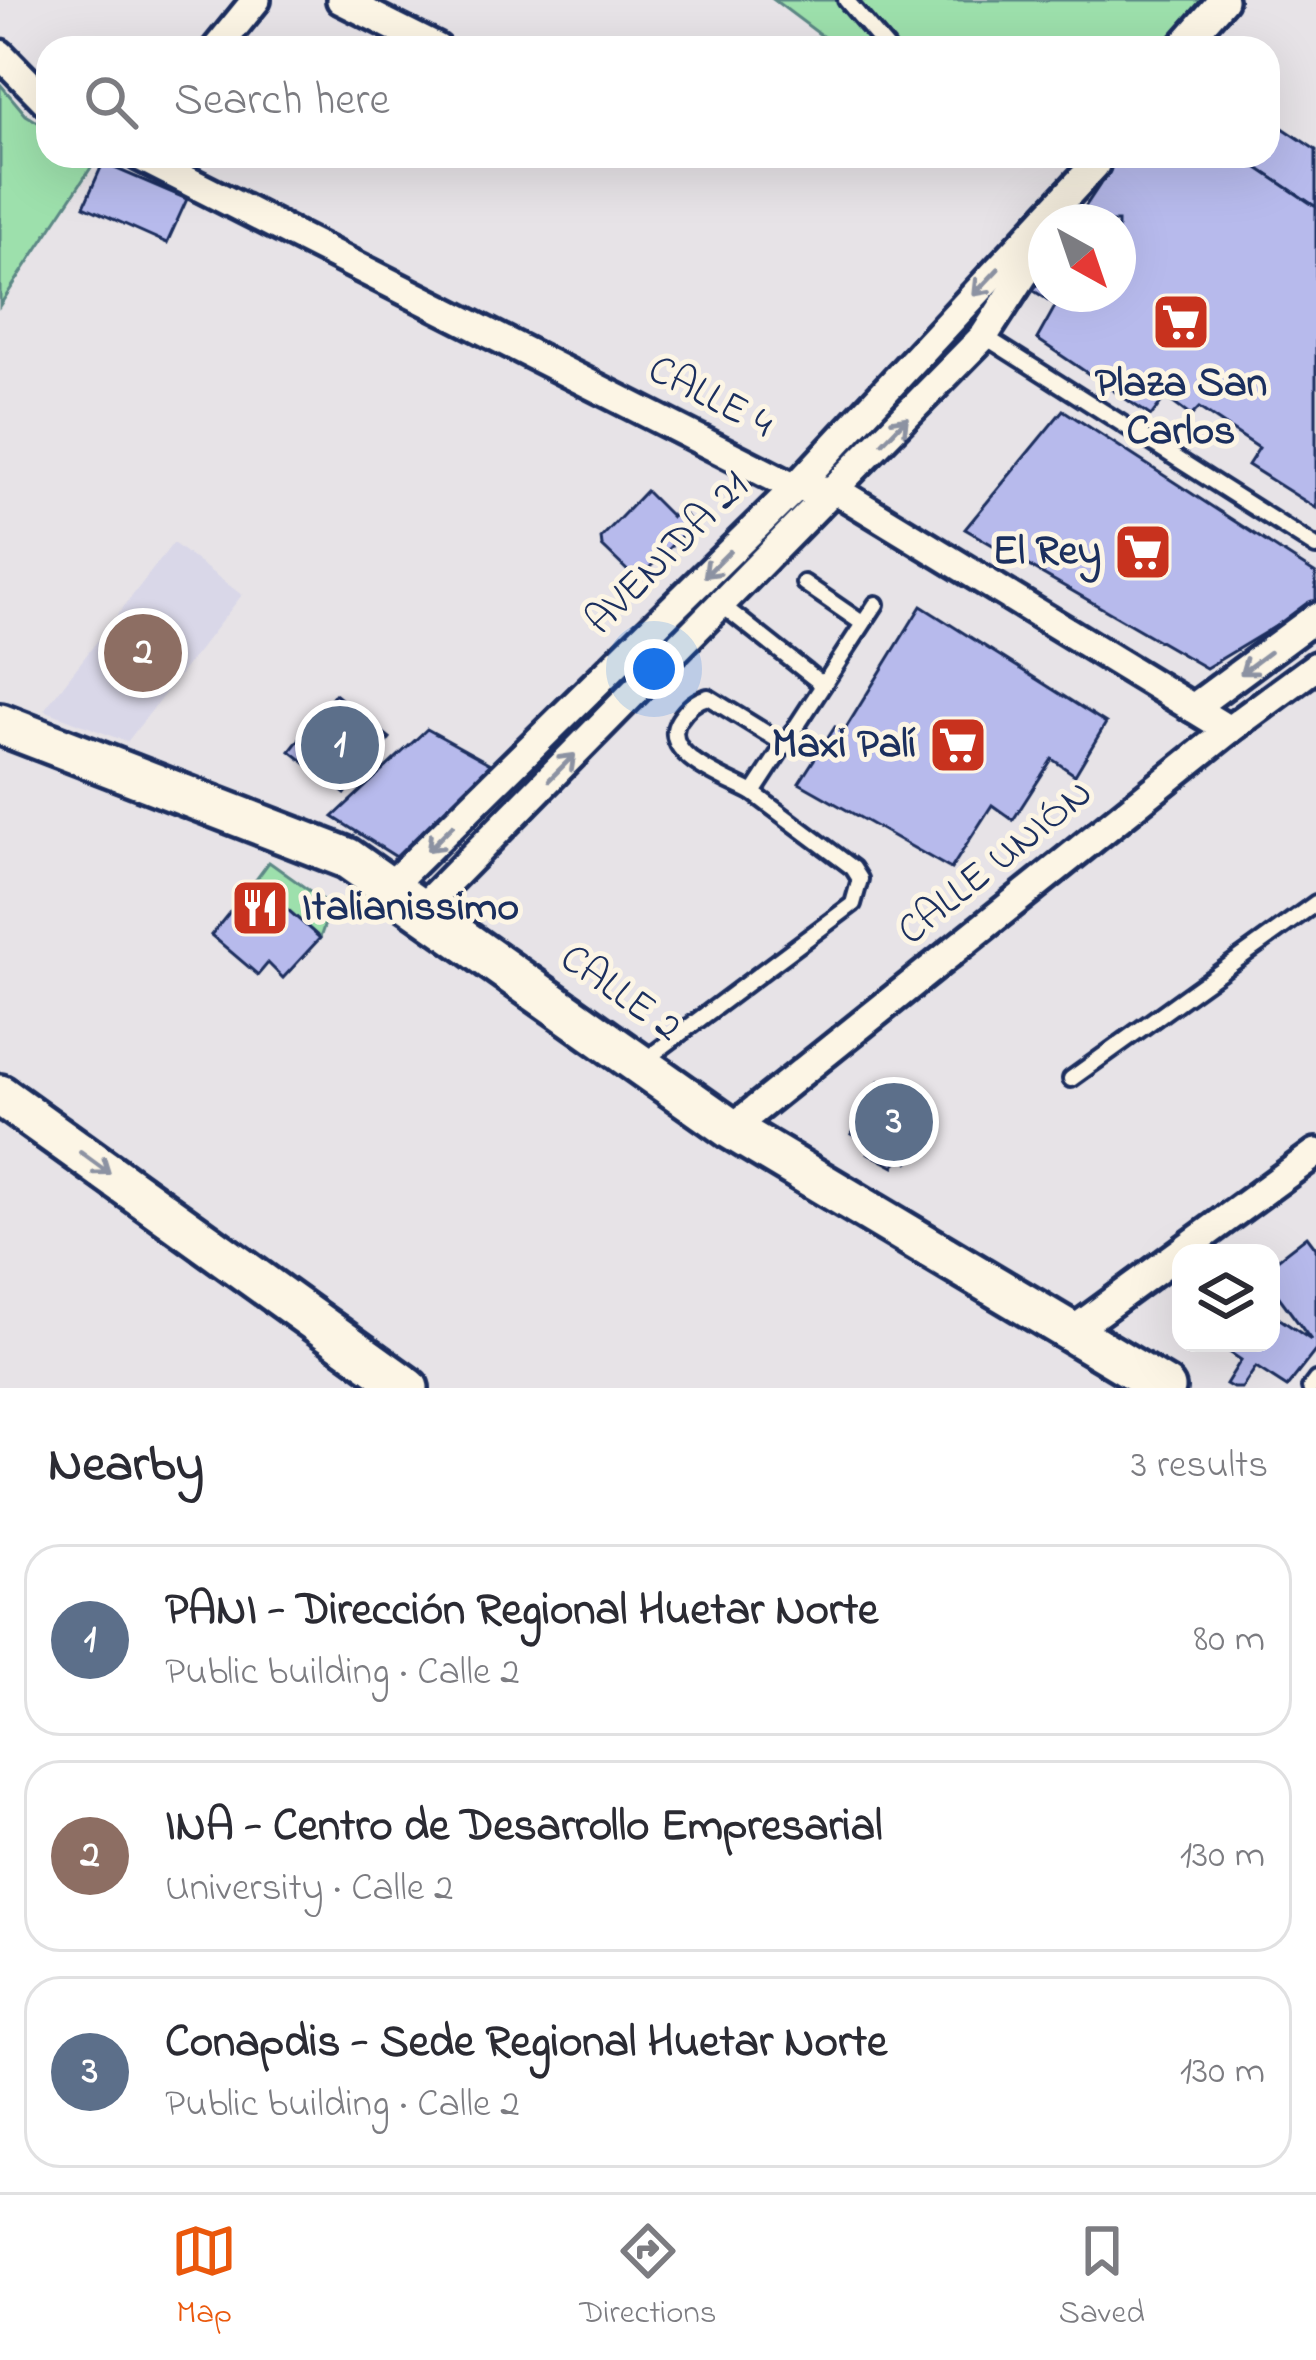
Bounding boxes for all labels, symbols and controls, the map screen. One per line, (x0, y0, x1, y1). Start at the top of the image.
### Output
search box (36, 36, 1280, 168)
icon: search (78, 69, 144, 135)
text: Search here (174, 69, 390, 135)
north arrow (1028, 204, 1136, 312)
one-way arrow (973, 266, 1001, 296)
supermarket icon: Plaza San Carlos (1150, 291, 1212, 353)
street label: CALLE 4 (637, 341, 783, 455)
place label: Plaza San Carlos (1095, 354, 1267, 463)
one-way arrow (880, 416, 908, 445)
street label: AVENIDA 21 (572, 458, 764, 650)
supermarket icon: El Rey (1112, 521, 1174, 583)
place label: El Rey (993, 522, 1101, 583)
one-way arrow (703, 549, 732, 578)
pin: 2 (104, 608, 182, 698)
your location (624, 639, 684, 699)
one-way arrow (1239, 649, 1271, 675)
pin: 1 (301, 700, 379, 790)
supermarket icon: Maxi Palí (927, 714, 989, 776)
place label: Maxi Palí (772, 715, 916, 776)
one-way arrow (547, 754, 576, 782)
street label: CALLE UNIÓN (885, 765, 1107, 961)
one-way arrow (426, 823, 455, 851)
restaurant icon: Italianissimo (229, 877, 291, 939)
place label: Italianissimo (302, 878, 519, 939)
street label: CALLE 2 (546, 930, 694, 1058)
pin: 3 (855, 1077, 933, 1167)
one-way arrow (78, 1150, 111, 1176)
map controls (1172, 1244, 1280, 1352)
button: layers (1172, 1244, 1280, 1352)
text: Nearby (48, 1429, 204, 1504)
text: 3 results (1131, 1438, 1268, 1495)
text: PANI - Dirección Regional Huetar Norte (165, 1579, 878, 1645)
text: 1 (84, 1612, 96, 1669)
text: 80 m (1194, 1612, 1265, 1669)
text: Public building · Calle 2 (165, 1645, 520, 1702)
text: INA - Centro de Desarrollo Empresarial (165, 1795, 883, 1861)
text: 2 (80, 1828, 100, 1885)
text: 130 m (1180, 1828, 1265, 1885)
text: University · Calle 2 (165, 1861, 453, 1918)
text: Conapdis - Sede Regional Huetar Norte (165, 2011, 887, 2077)
text: 3 (82, 2044, 98, 2101)
text: 130 m (1180, 2044, 1265, 2101)
text: Public building · Calle 2 (165, 2077, 520, 2134)
tab: Map (171, 2218, 237, 2338)
tab: Directions (579, 2218, 716, 2338)
tab: Saved (1059, 2218, 1145, 2338)

